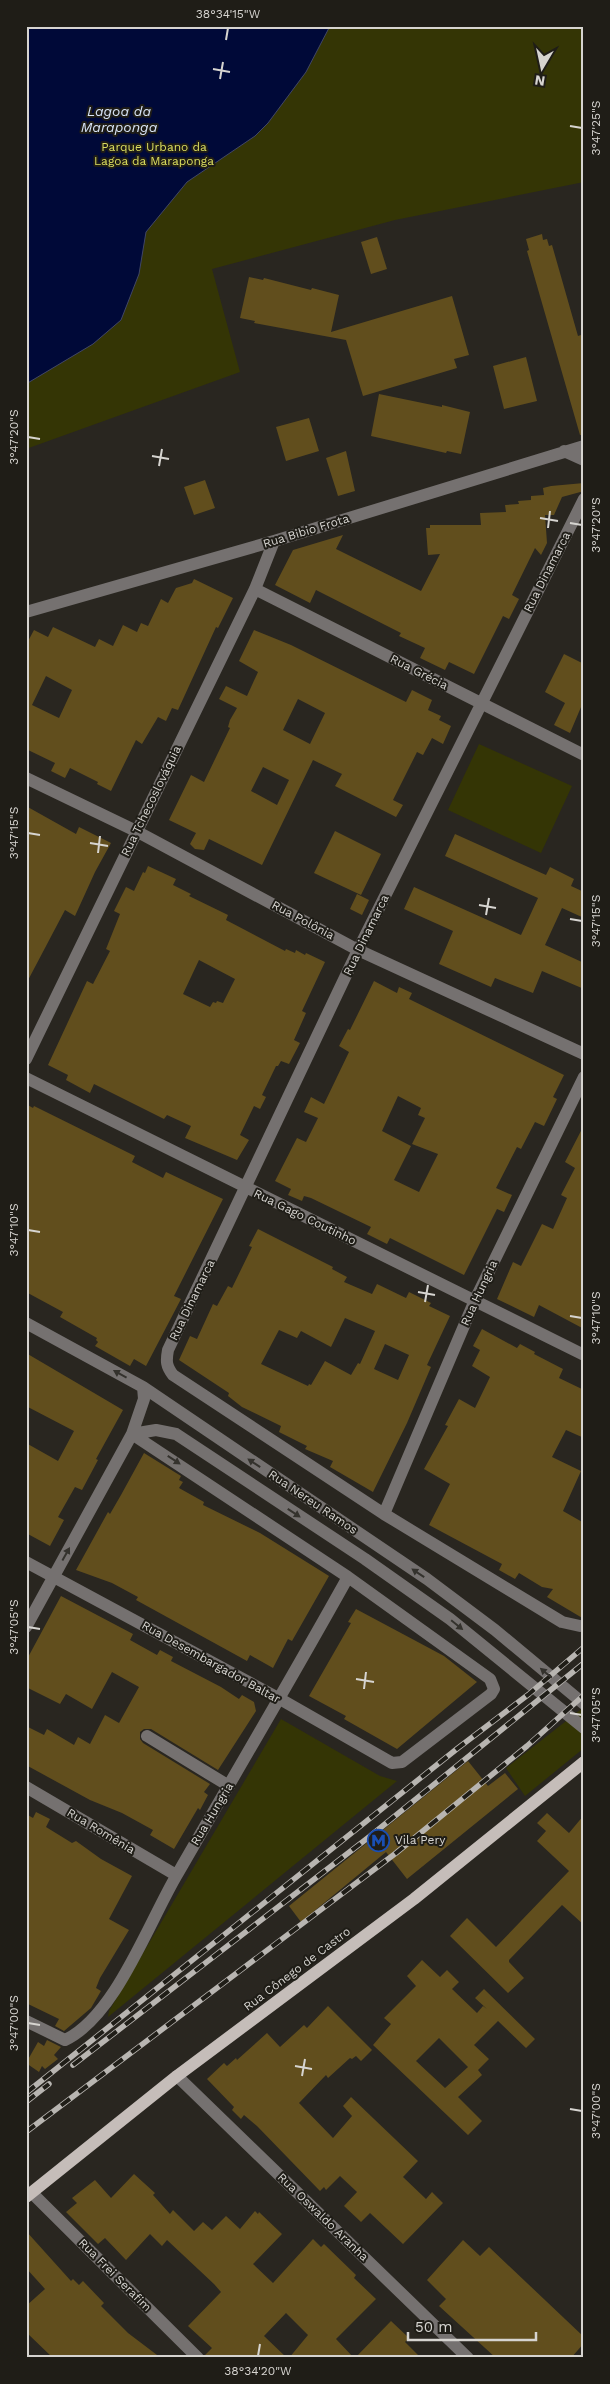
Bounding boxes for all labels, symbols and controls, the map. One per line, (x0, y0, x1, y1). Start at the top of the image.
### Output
text: 38°34'15"W (196, 7, 261, 21)
north arrow (518, 42, 568, 92)
text: N (534, 72, 546, 90)
text: 3°47'25"S (589, 101, 603, 156)
water label: Lagoa da Maraponga (81, 103, 158, 135)
park label: Parque Urbano da Lagoa da Maraponga (94, 140, 214, 168)
text: 3°47'20"S (7, 409, 21, 465)
text: 3°47'20"S (589, 497, 603, 553)
street label: Rua Bibio Frota (261, 511, 351, 551)
street label: Rua Dinamarca (521, 529, 573, 615)
street label: Rua Grécia (388, 651, 450, 693)
street label: Rua Tchecoslováquia (118, 743, 184, 859)
text: 3°47'15"S (7, 807, 21, 859)
street label: Rua Dinamarca (340, 892, 392, 978)
text: 3°47'15"S (589, 895, 603, 947)
street label: Rua Polônia (269, 898, 337, 942)
street label: Rua Gago Coutinho (252, 1186, 358, 1248)
text: 3°47'10"S (7, 1203, 21, 1257)
street label: Rua Dinamarca (166, 1257, 218, 1343)
street label: Rua Hungria (458, 1258, 500, 1328)
text: 3°47'10"S (589, 1291, 603, 1345)
one-way arrow (113, 1370, 127, 1378)
one-way arrow (167, 1455, 180, 1465)
one-way arrow (247, 1458, 261, 1468)
street label: Rua Nereu Ramos (266, 1467, 360, 1537)
one-way arrow (288, 1508, 301, 1518)
one-way arrow (62, 1547, 71, 1560)
one-way arrow (411, 1568, 425, 1578)
text: 3°47'05"S (7, 1599, 21, 1655)
street label: Rua Desembargador Baltar (139, 1618, 283, 1706)
one-way arrow (450, 1619, 463, 1630)
one-way arrow (540, 1667, 553, 1678)
text: 3°47'05"S (589, 1687, 603, 1743)
street label: Rua Hungria (188, 1780, 236, 1848)
street label: Rua Romênia (65, 1805, 138, 1857)
metro station icon: Vila Pery (367, 1828, 391, 1852)
place label: Vila Pery (395, 1833, 446, 1847)
street label: Rua Cônego de Castro (241, 1924, 353, 2014)
text: 3°47'00"S (7, 1995, 21, 2051)
text: 3°47'00"S (589, 2083, 603, 2139)
street label: Rua Oswaldo Aranha (275, 2170, 371, 2264)
street label: Rua Frei Serafim (76, 2236, 154, 2314)
scale bar (408, 2309, 535, 2341)
text: 50 m (415, 2318, 452, 2336)
text: 38°34'20"W (224, 2364, 292, 2378)

